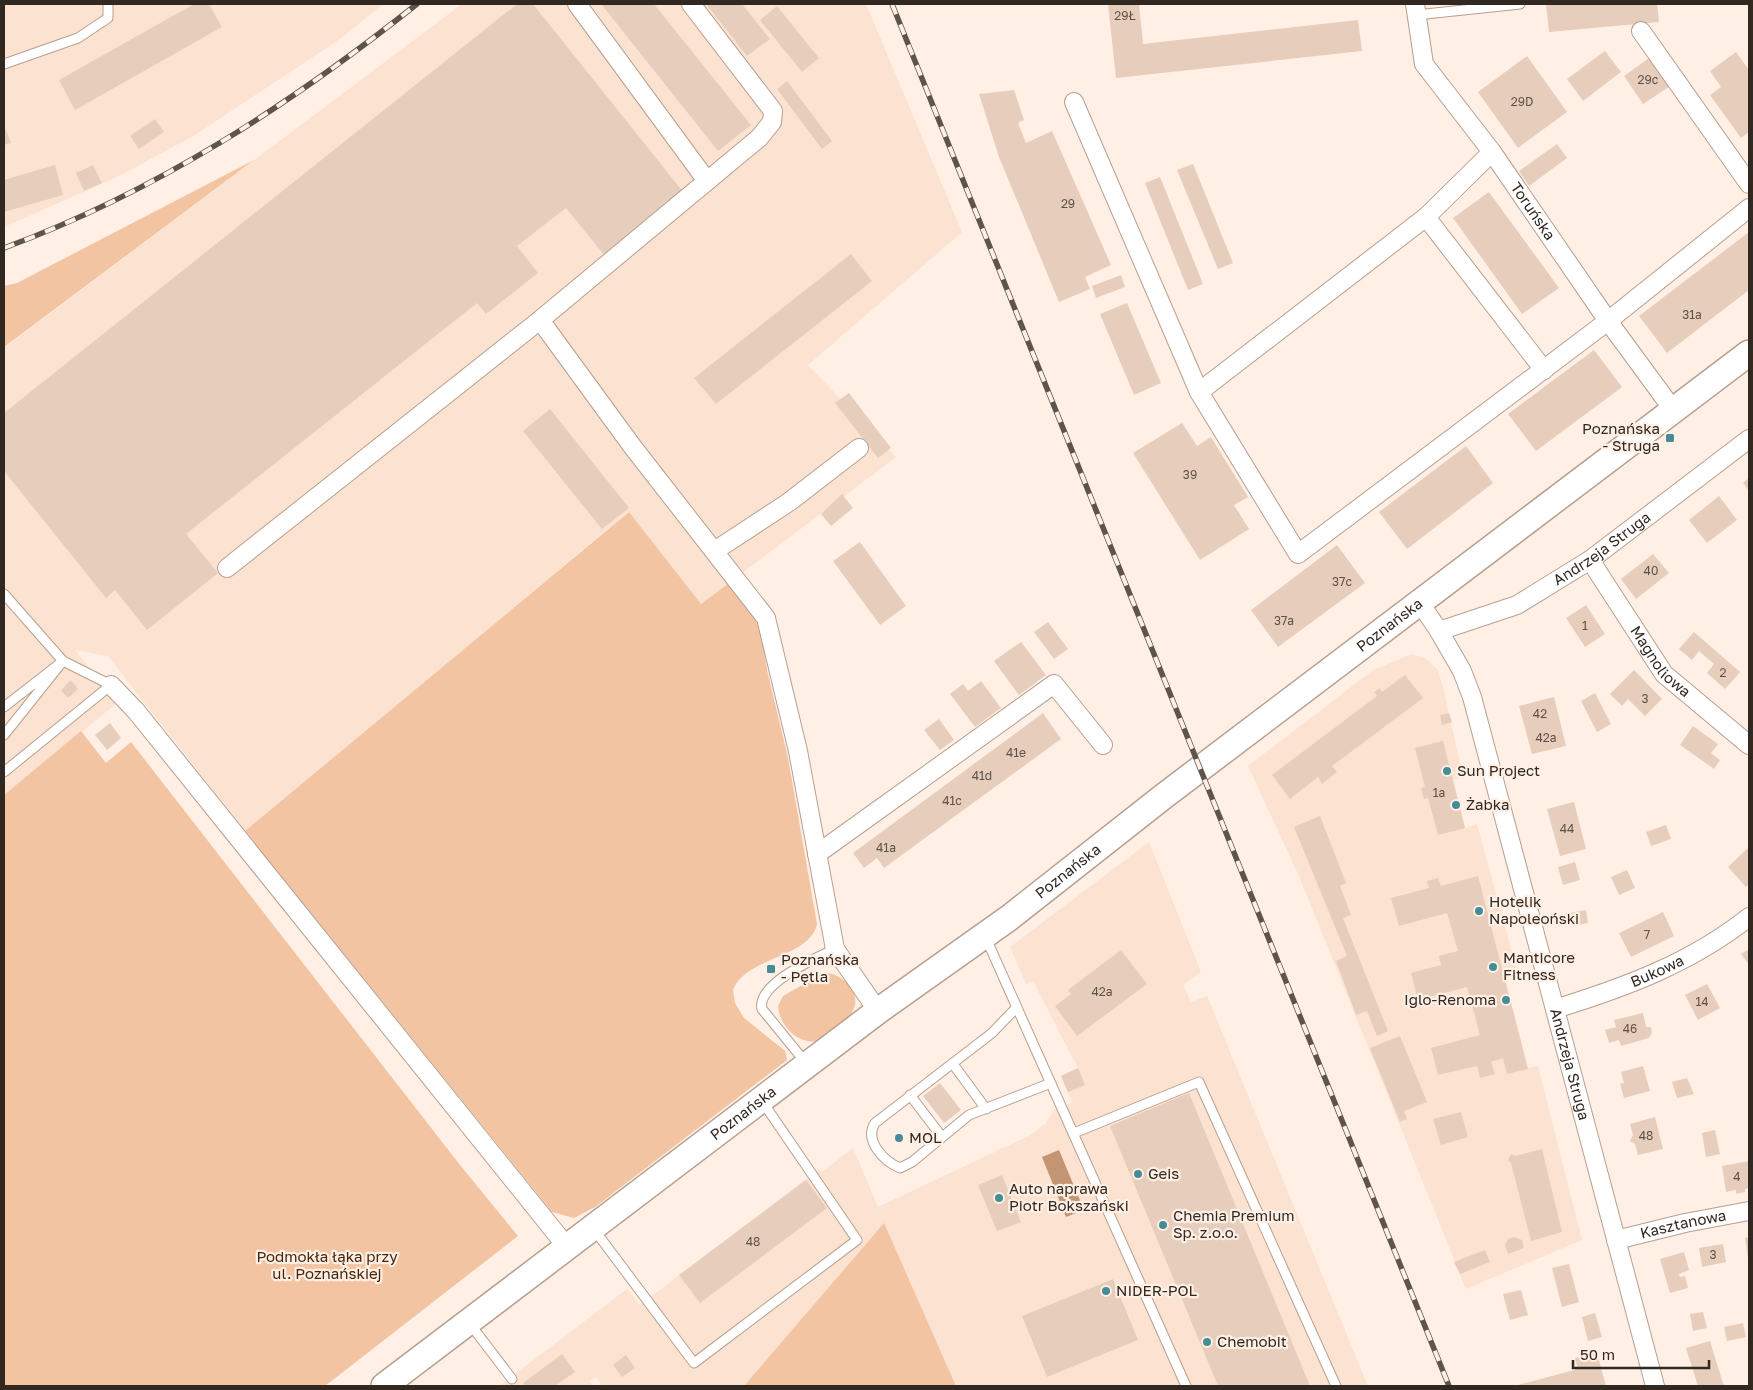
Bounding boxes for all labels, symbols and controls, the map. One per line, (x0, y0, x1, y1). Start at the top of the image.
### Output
house number: 29Ł (1114, 8, 1136, 23)
house number: 29c (1638, 72, 1659, 87)
house number: 29D (1511, 94, 1533, 109)
street label: Toruńska (1508, 179, 1560, 243)
house number: 29 (1061, 196, 1075, 211)
house number: 31a (1682, 307, 1702, 322)
place label: Poznańska - Struga (1582, 419, 1660, 454)
marker: Poznańska - Struga (1664, 432, 1676, 444)
house number: 39 (1183, 467, 1197, 482)
street label: Andrzeja Struga (1550, 507, 1654, 589)
house number: 40 (1644, 563, 1658, 578)
house number: 37c (1332, 574, 1352, 589)
street label: Poznańska (1352, 594, 1425, 655)
house number: 37a (1274, 613, 1294, 628)
house number: 1 (1582, 618, 1588, 633)
street label: Magnoliowa (1627, 622, 1695, 700)
house number: 2 (1720, 665, 1727, 680)
house number: 3 (1641, 691, 1649, 706)
house number: 42 (1533, 706, 1547, 721)
house number: 42a (1535, 730, 1557, 745)
house number: 41e (1006, 745, 1026, 760)
place label: Sun Project (1457, 761, 1540, 779)
marker: Sun Project (1441, 765, 1453, 777)
house number: 41d (972, 768, 992, 783)
house number: 1a (1433, 785, 1445, 800)
house number: 41c (942, 793, 962, 808)
place label: Żabka (1466, 795, 1510, 813)
marker: Żabka (1450, 799, 1462, 811)
house number: 44 (1560, 821, 1574, 836)
house number: 41a (876, 840, 896, 855)
street label: Poznańska (1031, 840, 1104, 902)
place label: Hotelik Napoleoński (1489, 892, 1579, 927)
marker: Hotelik Napoleoński (1473, 905, 1485, 917)
house number: 7 (1644, 927, 1650, 942)
place label: Manticore Fitness (1503, 948, 1575, 983)
place label: Poznańska - Pętla (781, 950, 859, 985)
street label: Bukowa (1628, 951, 1686, 990)
marker: Manticore Fitness (1487, 961, 1499, 973)
marker: Poznańska - Pętla (765, 963, 777, 975)
house number: 42a (1091, 984, 1113, 999)
place label: Iglo-Renoma (1404, 990, 1496, 1008)
marker: Iglo-Renoma (1500, 994, 1512, 1006)
house number: 14 (1695, 994, 1709, 1009)
street label: Andrzeja Struga (1547, 1006, 1594, 1122)
house number: 46 (1623, 1021, 1637, 1036)
street label: Poznańska (706, 1082, 779, 1143)
place label: MOL (909, 1128, 942, 1146)
house number: 48 (1639, 1128, 1653, 1143)
marker: MOL (893, 1132, 905, 1144)
place label: Geis (1148, 1164, 1179, 1182)
marker: Geis (1132, 1168, 1144, 1180)
house number: 4 (1733, 1169, 1741, 1184)
place label: Auto naprawa Piotr Bokszański (1009, 1179, 1129, 1214)
marker: Auto naprawa Piotr Bokszański (993, 1192, 1005, 1204)
street label: Kasztanowa (1638, 1205, 1727, 1242)
place label: Chemia Premium Sp. z.o.o. (1173, 1206, 1295, 1241)
marker: Chemia Premium Sp. z.o.o. (1157, 1219, 1169, 1231)
house number: 48 (746, 1234, 760, 1249)
park label: Podmokła łąka przy ul. Poznańskiej (256, 1247, 398, 1282)
house number: 3 (1709, 1247, 1717, 1262)
place label: NIDER-POL (1116, 1281, 1198, 1299)
marker: NIDER-POL (1100, 1285, 1112, 1297)
place label: Chemobit (1217, 1332, 1287, 1350)
marker: Chemobit (1201, 1336, 1213, 1348)
scale bar (1573, 1338, 1709, 1370)
text: 50 m (1580, 1345, 1615, 1363)

